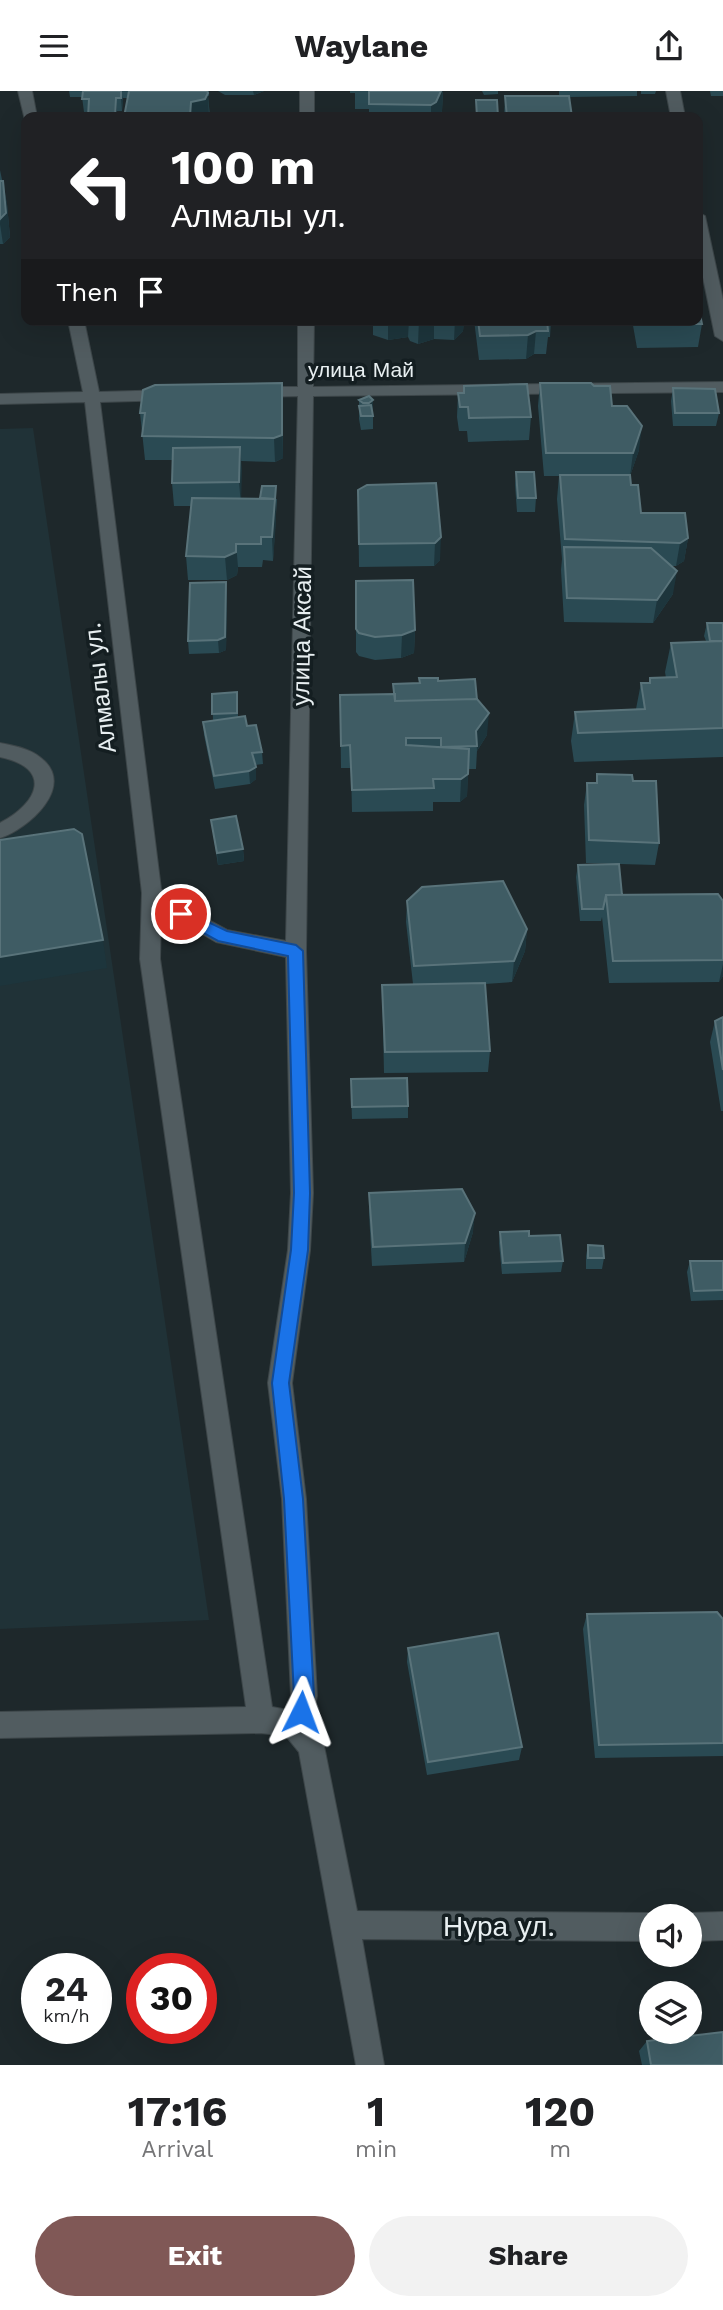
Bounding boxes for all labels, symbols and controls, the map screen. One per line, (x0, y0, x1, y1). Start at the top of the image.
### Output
icon: menu (35, 27, 73, 65)
text: Waylane (295, 27, 428, 65)
icon: share (650, 27, 688, 65)
text: 100 m (171, 138, 315, 196)
icon: left (56, 140, 147, 231)
text: Алмалы ул. (171, 197, 346, 235)
icon: arrive (132, 273, 170, 311)
text: Then (56, 277, 118, 307)
street label: улица Май (308, 357, 414, 382)
street label: улица Аксай (287, 566, 317, 706)
street label: Алмалы ул. (78, 621, 122, 755)
pin (151, 884, 211, 944)
icon: arrive (162, 895, 200, 933)
position arrow (264, 1675, 338, 1749)
map controls (639, 1904, 702, 2044)
button: sound (639, 1904, 702, 1967)
street label: Нура ул. (443, 1910, 555, 1943)
speed limit sign: 30 (126, 1953, 217, 2044)
text: 24 (45, 1968, 88, 2010)
button: layers (639, 1981, 702, 2044)
text: km/h (43, 2005, 90, 2026)
text: 17:16 (128, 2087, 227, 2136)
text: 1 (367, 2087, 385, 2136)
text: 120 (525, 2087, 595, 2136)
text: Arrival (142, 2136, 213, 2163)
text: min (355, 2136, 397, 2163)
text: m (549, 2136, 571, 2163)
button: Exit (35, 2216, 355, 2296)
button: Share (369, 2216, 688, 2296)

